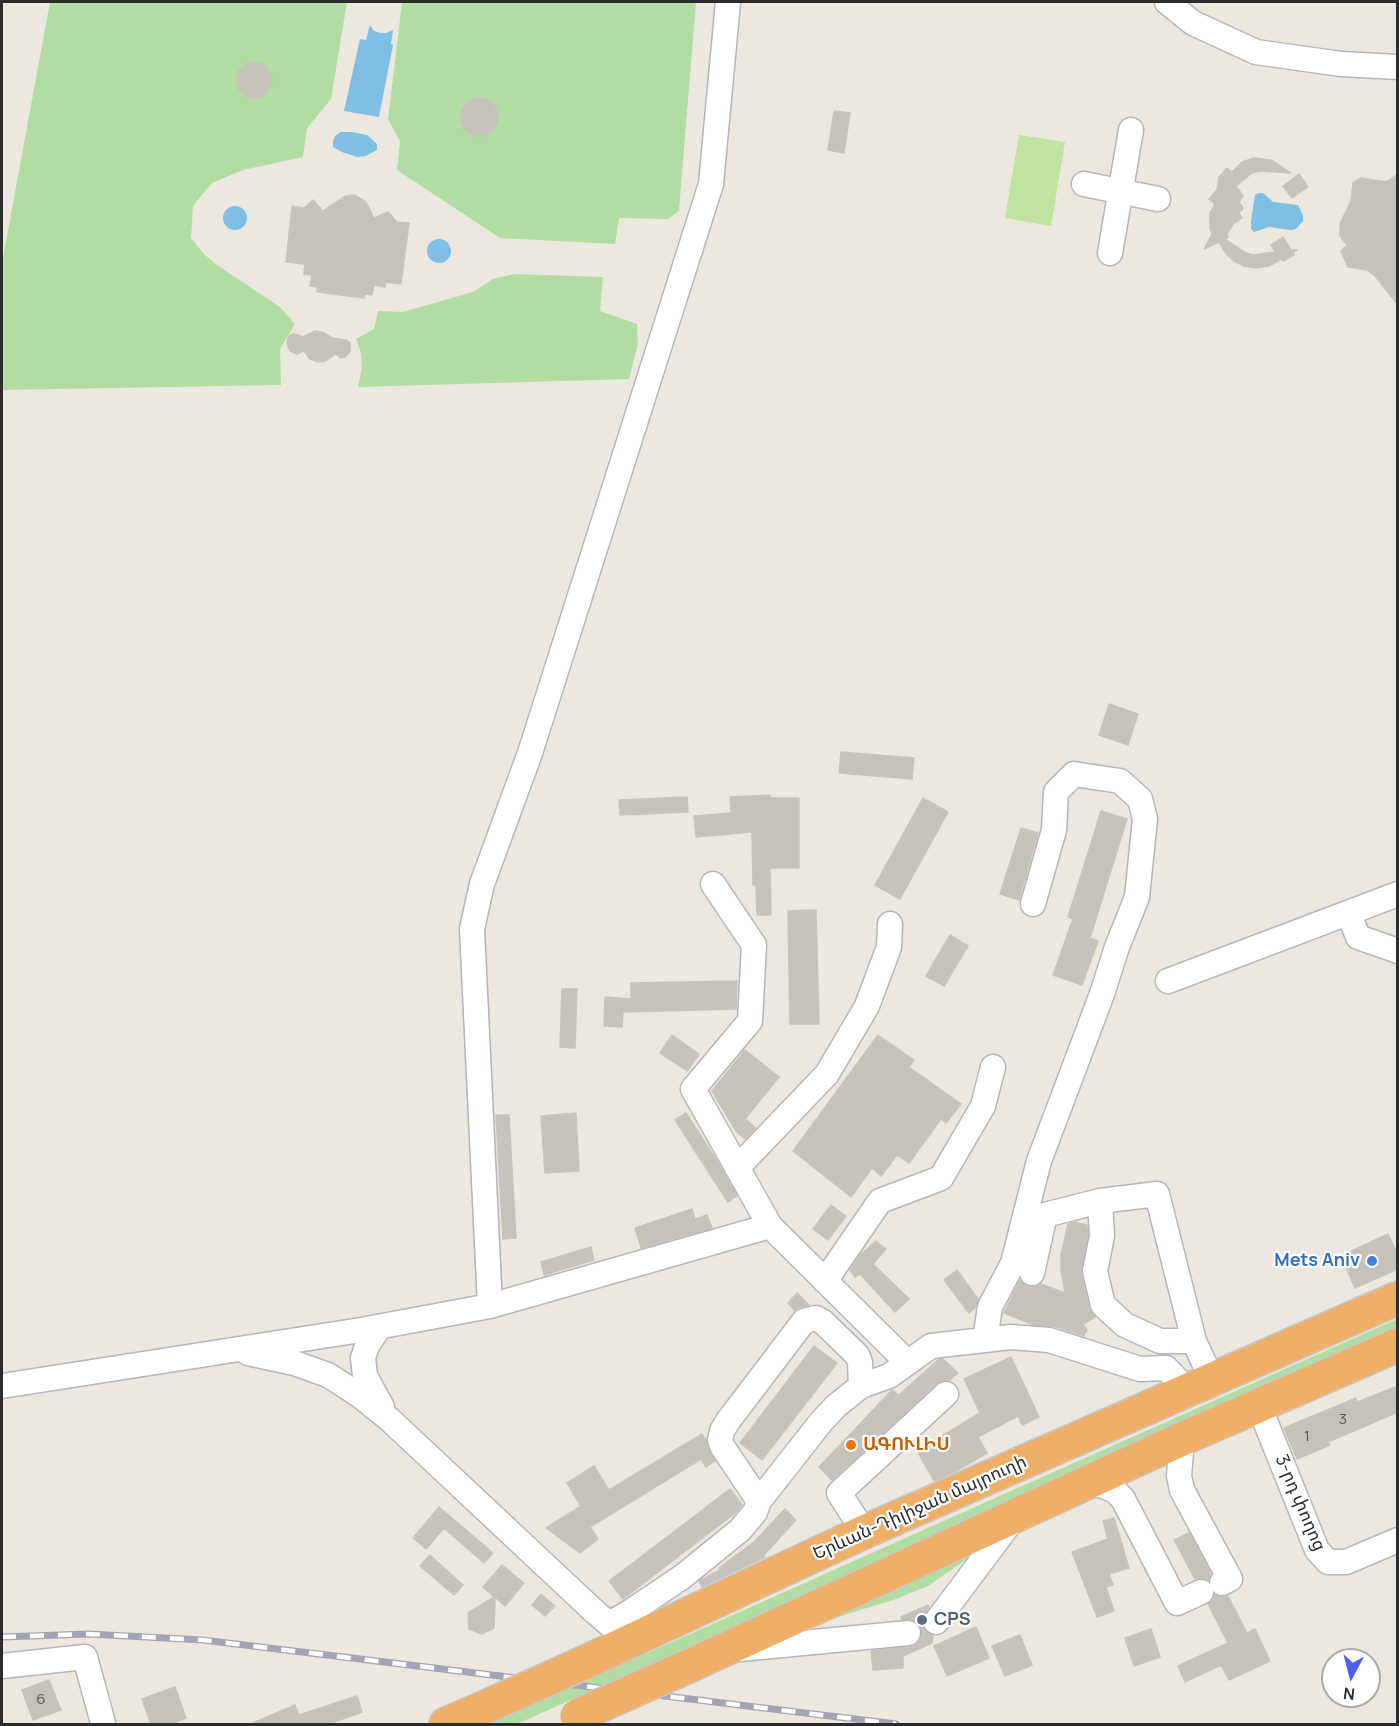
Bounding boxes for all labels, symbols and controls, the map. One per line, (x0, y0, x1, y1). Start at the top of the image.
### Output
place label: Mets Aniv (1274, 1250, 1360, 1272)
marker: Mets Aniv (1365, 1254, 1379, 1268)
house number: 3 (1339, 1411, 1347, 1429)
house number: 1 (1304, 1428, 1310, 1446)
place label: ԱԳՈՒԼԻՍ (863, 1434, 950, 1456)
marker: ԱԳՈՒԼԻՍ (844, 1438, 858, 1452)
street label: Երևան-Դիլիջան մայրուղի (810, 1451, 1030, 1565)
street label: 3-րդ փողոց (1270, 1451, 1330, 1555)
place label: CPS (934, 1609, 971, 1631)
marker: CPS (915, 1613, 929, 1627)
north arrow (1321, 1648, 1381, 1708)
text: N (1342, 1682, 1356, 1705)
house number: 6 (36, 1691, 46, 1709)

